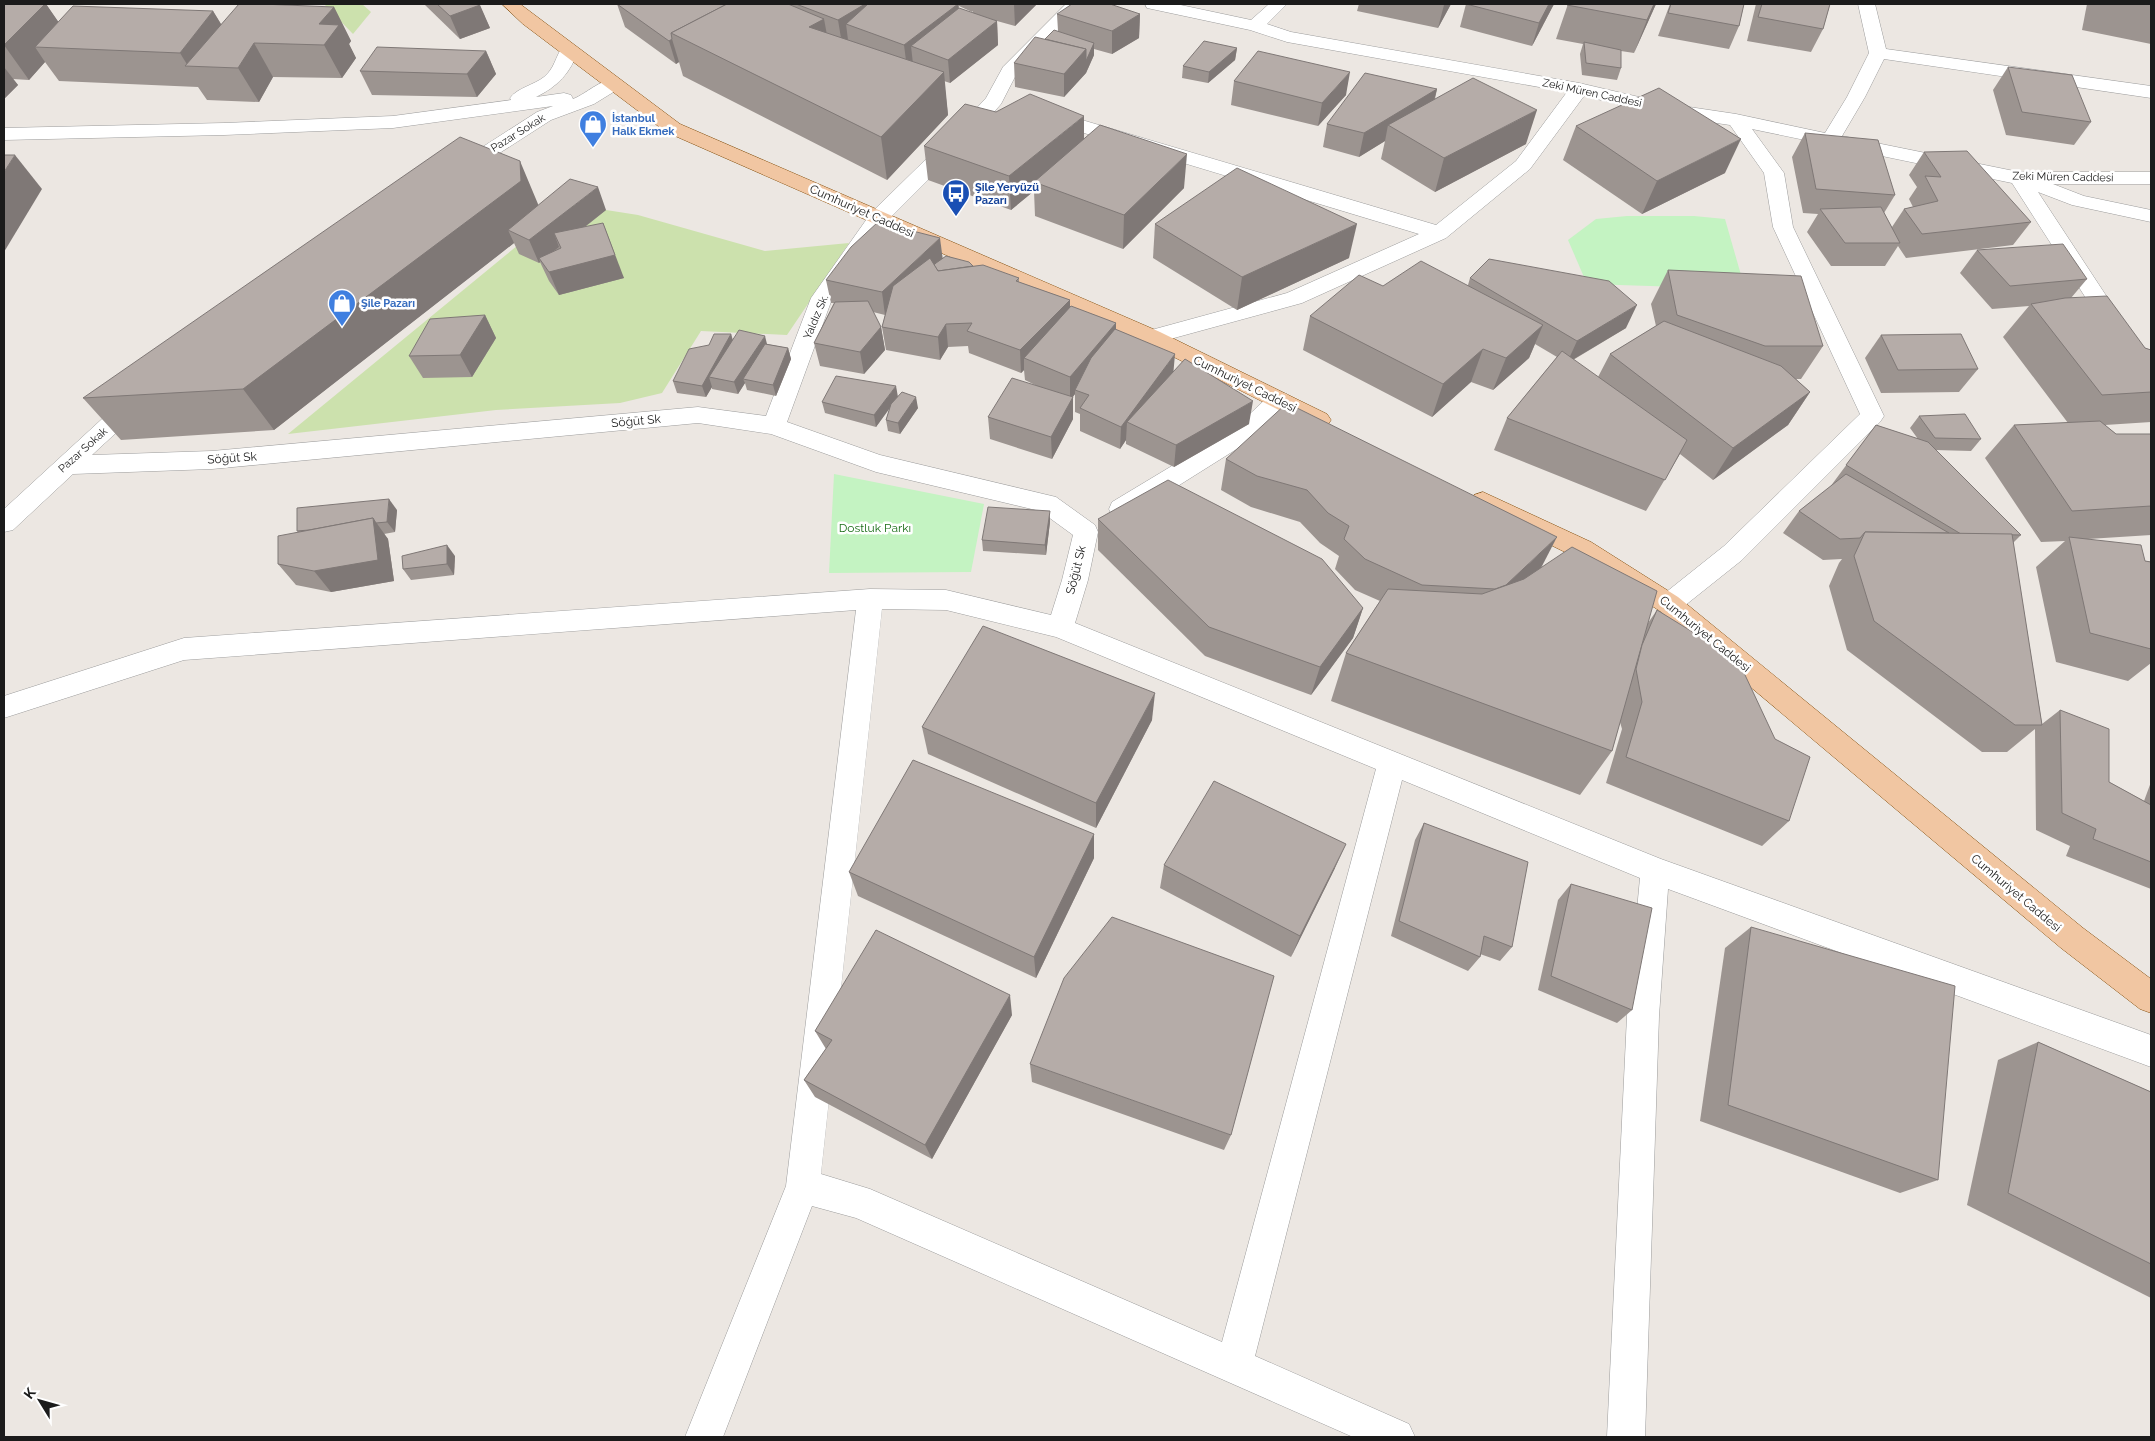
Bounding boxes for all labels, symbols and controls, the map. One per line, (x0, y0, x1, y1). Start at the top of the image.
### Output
street label: Zeki Müren Caddesi (1541, 76, 1643, 110)
shop icon: İstanbul Halk Ekmek (578, 109, 608, 148)
street label: Pazar Sokak (488, 111, 548, 155)
place label: İstanbul Halk Ekmek (612, 111, 675, 138)
street label: Zeki Müren Caddesi (2012, 170, 2114, 184)
bus stop icon: Şile Yeryüzü Pazarı (941, 178, 971, 217)
place label: Şile Yeryüzü Pazarı (975, 181, 1039, 207)
street label: Cumhuriyet Caddesi (808, 182, 916, 240)
shop icon: Şile Pazarı (327, 288, 357, 327)
street label: Yaldız Sk. (801, 293, 831, 341)
place label: Şile Pazarı (361, 297, 415, 310)
street label: Cumhuriyet Caddesi (1191, 353, 1299, 415)
street label: Söğüt Sk (611, 412, 662, 430)
street label: Pazar Sokak (56, 425, 110, 475)
street label: Söğüt Sk (207, 449, 258, 467)
park label: Dostluk Parkı (839, 521, 911, 535)
street label: Söğüt Sk (1063, 544, 1089, 596)
street label: Cumhuriyet Caddesi (1657, 593, 1753, 675)
street label: Cumhuriyet Caddesi (1968, 851, 2064, 935)
north arrow (15, 1376, 65, 1426)
text: K (20, 1384, 39, 1402)

